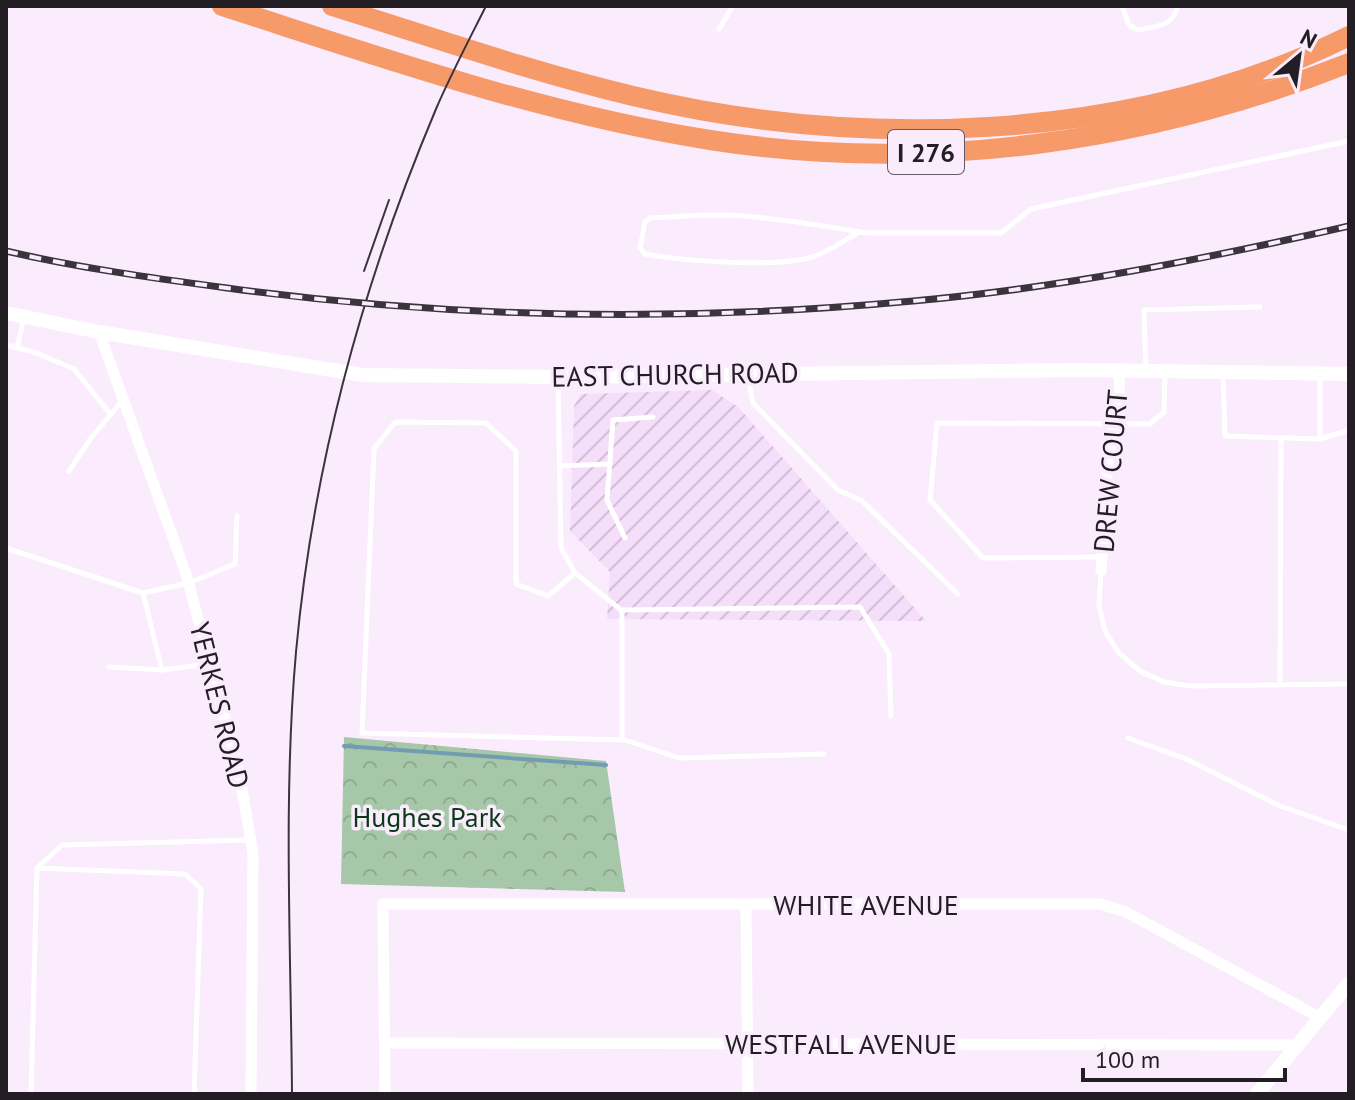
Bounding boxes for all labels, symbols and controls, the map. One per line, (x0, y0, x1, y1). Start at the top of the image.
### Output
north arrow (1259, 16, 1339, 96)
text: N (1296, 23, 1322, 54)
road number: I 276 (888, 130, 964, 174)
street label: EAST CHURCH ROAD (551, 353, 799, 395)
street label: DREW COURT (1084, 388, 1136, 554)
street label: YERKES ROAD (181, 618, 259, 792)
park label: Hughes Park (352, 798, 502, 835)
street label: WHITE AVENUE (773, 886, 959, 923)
street label: WESTFALL AVENUE (725, 1025, 957, 1062)
scale bar (1083, 1032, 1285, 1082)
text: 100 m (1095, 1044, 1160, 1075)

